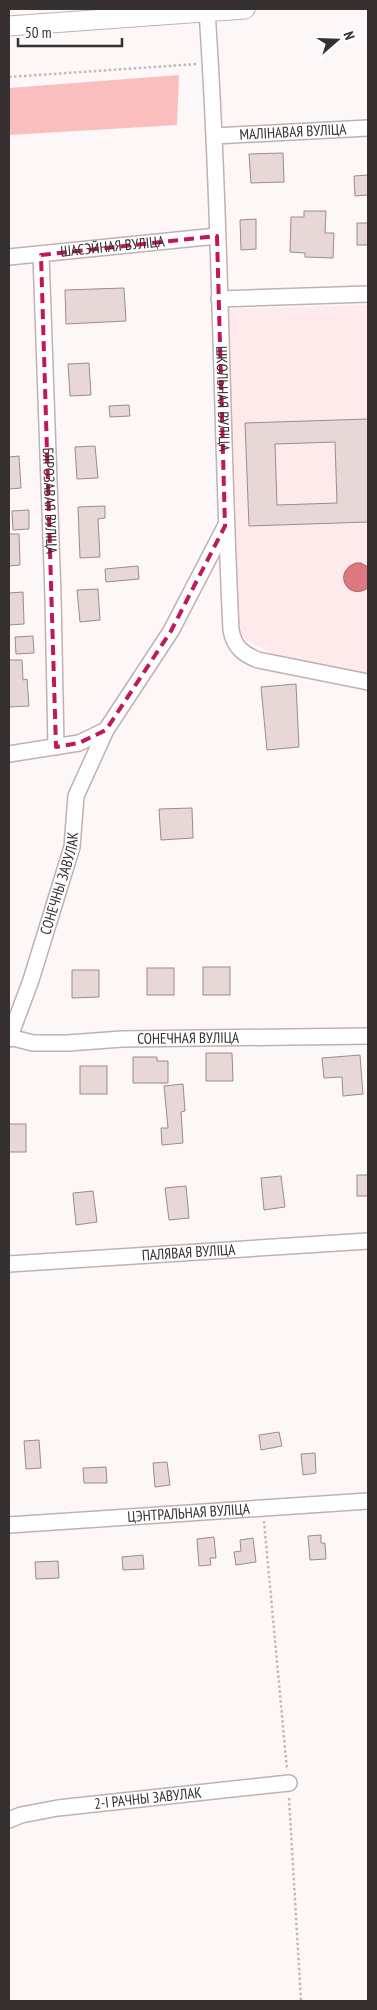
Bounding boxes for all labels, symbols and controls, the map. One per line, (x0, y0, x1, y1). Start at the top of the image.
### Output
scale bar (18, 15, 121, 47)
north arrow (312, 15, 362, 65)
text: 50 m (25, 23, 51, 42)
text: N (339, 29, 359, 42)
street label: МАЛІНАВАЯ ВУЛІЦА (239, 119, 348, 144)
street label: ШАСЭЙНАЯ ВУЛІЦА (59, 231, 166, 261)
street label: ШКОЛЬНАЯ ВУЛІЦА (212, 346, 234, 453)
street label: БЯРОЗАВАЯ ВУЛІЦА (39, 447, 62, 555)
street label: СОНЕЧНЫ ЗАВУЛАК (36, 831, 82, 937)
street label: СОНЕЧНАЯ ВУЛІЦА (137, 1028, 240, 1048)
street label: ПАЛЯВАЯ ВУЛІЦА (141, 1239, 237, 1264)
street label: ЦЭНТРАЛЬНАЯ ВУЛІЦА (127, 1499, 251, 1526)
street label: 2-І РАЧНЫ ЗАВУЛАК (93, 1782, 203, 1813)

